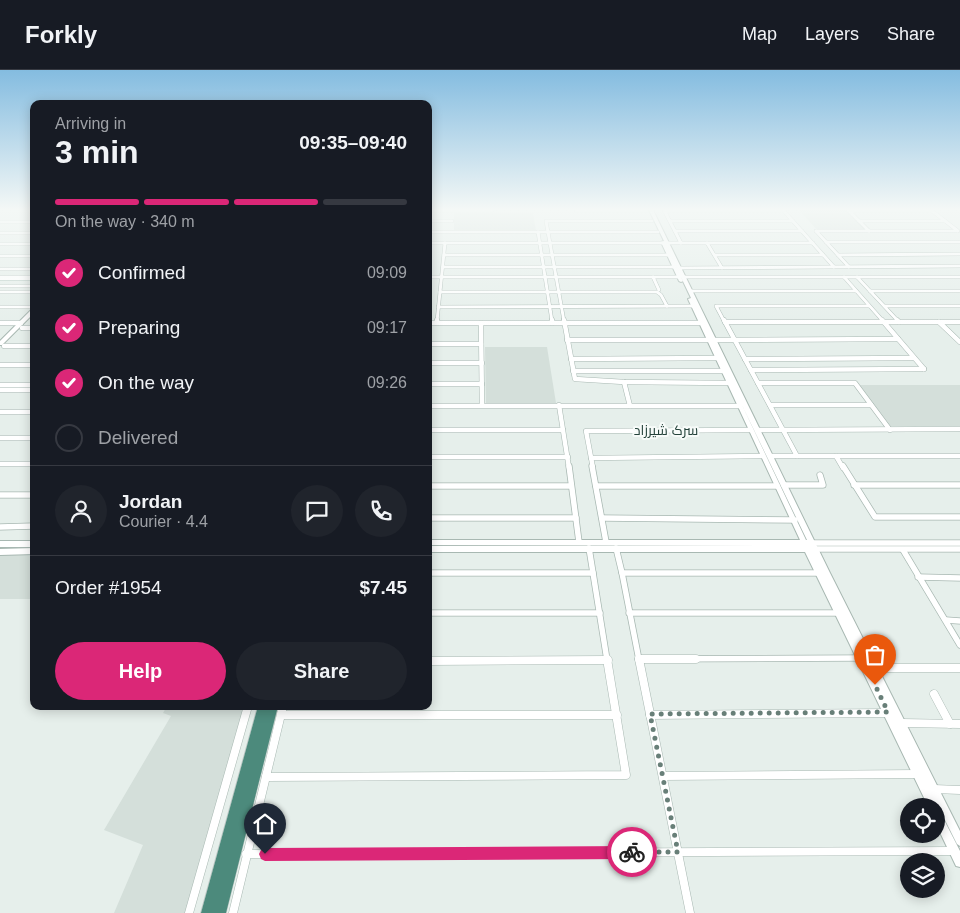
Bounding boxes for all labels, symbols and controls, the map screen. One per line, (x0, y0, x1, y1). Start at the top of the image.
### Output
text: Forkly (25, 21, 97, 48)
text: Map (742, 24, 777, 44)
text: Layers (805, 24, 859, 44)
text: Share (887, 24, 935, 44)
text: Arriving in (55, 115, 126, 132)
text: 09:35–09:40 (299, 132, 407, 153)
text: 3 min (55, 134, 139, 170)
text: On the way · 340 m (55, 213, 195, 230)
icon: check (55, 259, 83, 287)
text: Confirmed (98, 262, 186, 283)
text: 09:09 (367, 264, 407, 281)
icon: check (55, 314, 83, 342)
text: Preparing (98, 317, 180, 338)
text: 09:17 (367, 319, 407, 336)
icon: check (55, 369, 83, 397)
text: On the way (98, 372, 194, 393)
text: 09:26 (367, 374, 407, 391)
street label: سرک شیرزاد (634, 422, 698, 438)
text: Delivered (98, 427, 178, 448)
button: person (55, 485, 107, 537)
button: chat (291, 485, 343, 537)
button: phone (355, 485, 407, 537)
text: Jordan (119, 491, 182, 512)
text: Courier · 4.4 (119, 513, 208, 530)
text: Order #1954 (55, 577, 162, 598)
text: $7.45 (359, 577, 407, 598)
pin (854, 634, 896, 685)
icon: bag (861, 641, 889, 669)
button: Help (55, 642, 226, 700)
button: Share (236, 642, 407, 700)
map controls (900, 798, 945, 898)
button: locate (900, 798, 945, 843)
pin (244, 803, 286, 854)
icon: home (251, 810, 279, 838)
courier (607, 827, 657, 877)
icon: bike (618, 838, 646, 866)
button: layers (900, 853, 945, 898)

